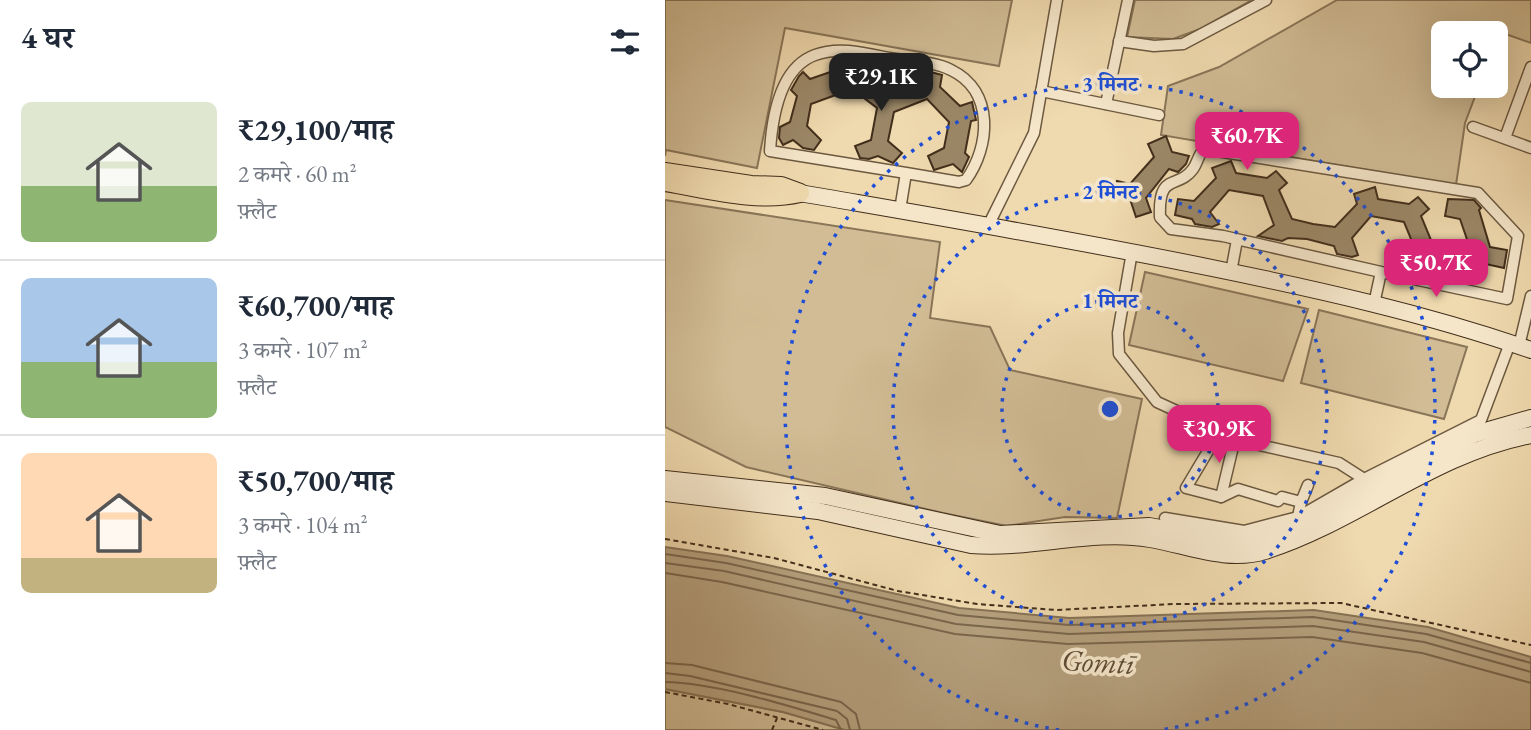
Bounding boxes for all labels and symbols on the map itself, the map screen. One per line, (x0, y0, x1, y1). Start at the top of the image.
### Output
pin: ₹29.1K (824, 54, 938, 113)
text: 3 मिनट (1082, 70, 1140, 97)
pin: ₹60.7K (1190, 113, 1304, 172)
text: 2 मिनट (1082, 178, 1140, 205)
pin: ₹50.7K (1379, 240, 1493, 299)
text: 1 मिनट (1082, 287, 1140, 314)
centre of rings (1098, 397, 1122, 421)
pin: ₹30.9K (1162, 406, 1276, 465)
water label: Gomtī (1060, 640, 1139, 683)

